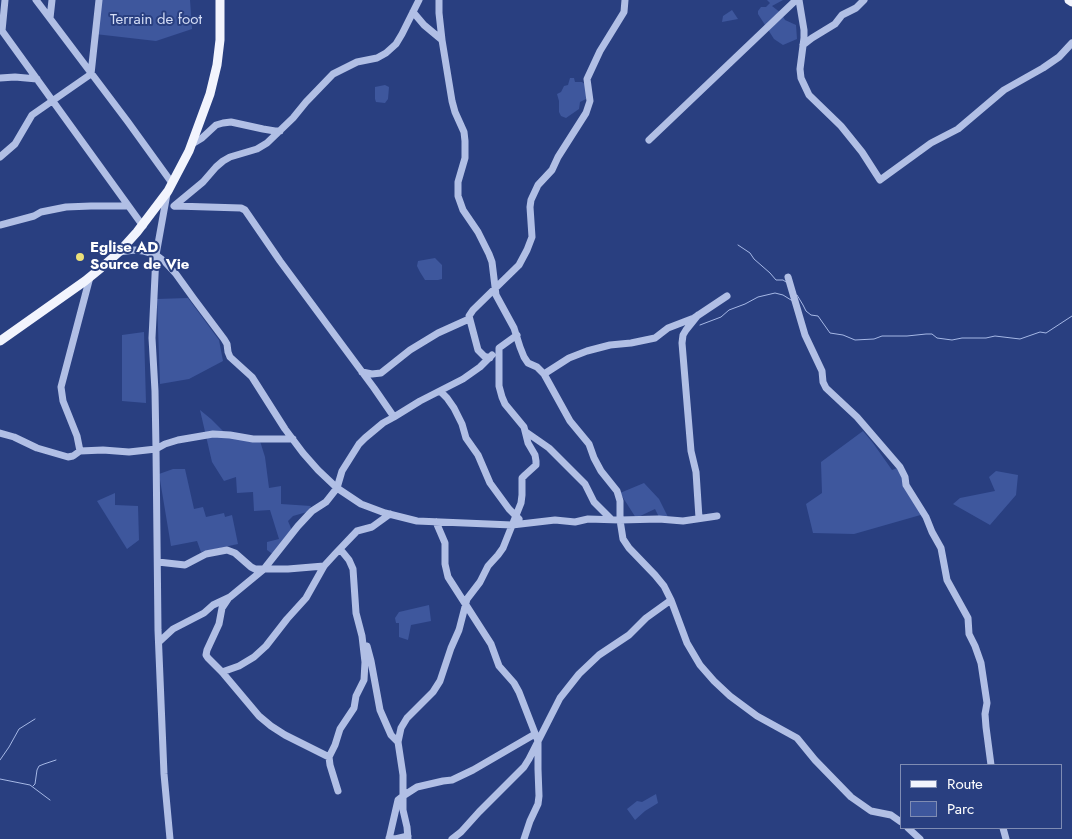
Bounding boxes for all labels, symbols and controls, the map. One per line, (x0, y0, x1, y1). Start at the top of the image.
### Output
park label: Terrain de foot (110, 11, 202, 29)
place label: Eglise AD Source de Vie (90, 239, 189, 274)
marker: Eglise AD Source de Vie (74, 251, 86, 263)
legend (900, 764, 1062, 829)
text: Route (947, 773, 983, 795)
text: Parc (947, 798, 974, 820)

